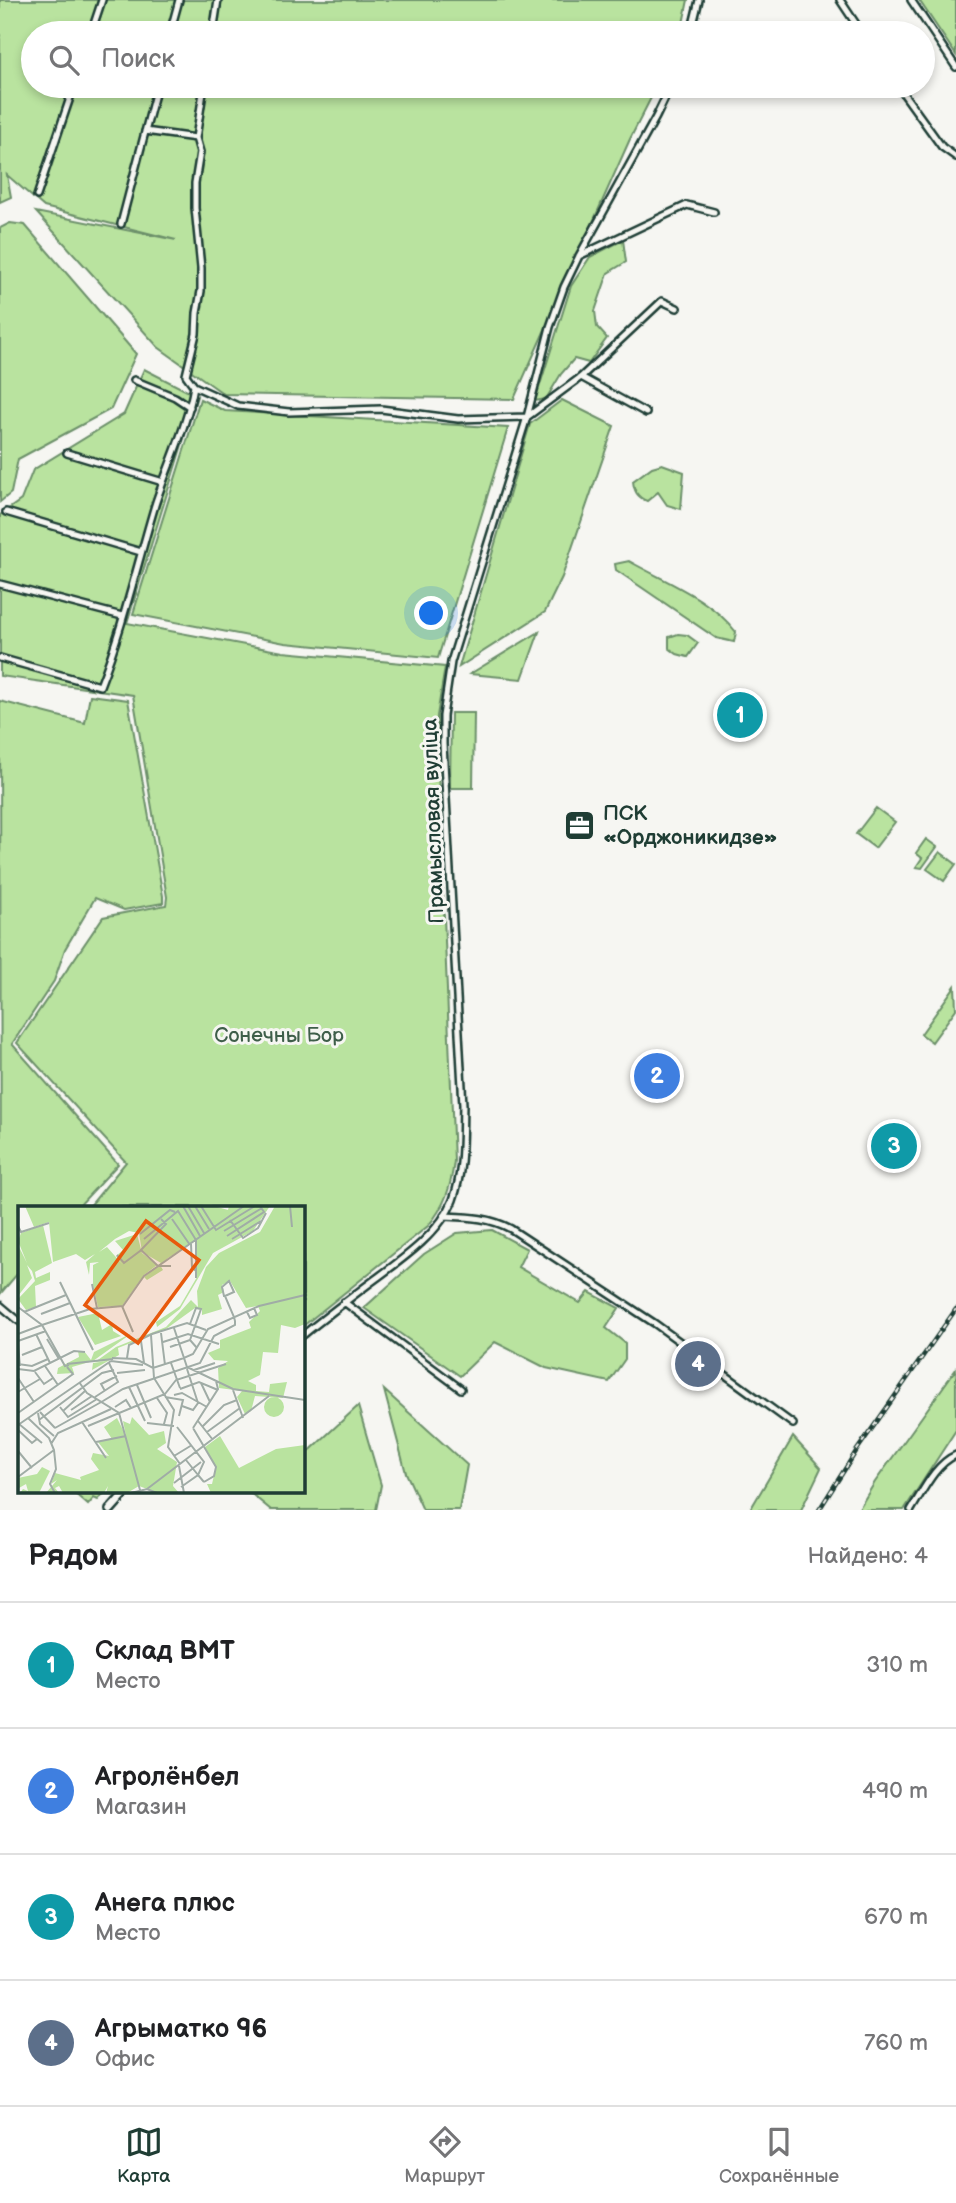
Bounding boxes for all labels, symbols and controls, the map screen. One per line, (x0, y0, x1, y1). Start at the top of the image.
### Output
search box (21, 21, 935, 98)
icon: search (45, 41, 83, 79)
text: Поиск (101, 44, 175, 75)
your location (414, 596, 448, 630)
pin: 1 (717, 689, 763, 741)
street label: Прамысловая вуліца (417, 717, 450, 924)
place label: ПСК «Орджоникидзе» (603, 801, 777, 850)
office icon: ПСК «Орджоникидзе» (563, 808, 597, 842)
park label: Сонечны Бор (214, 1023, 344, 1048)
pin: 2 (634, 1050, 680, 1102)
pin: 3 (871, 1120, 917, 1172)
inset map (18, 1206, 304, 1492)
pin: 4 (675, 1338, 721, 1390)
text: Рядом (28, 1538, 118, 1574)
text: Найдено: 4 (808, 1542, 928, 1570)
text: Склад BMT (95, 1636, 235, 1667)
text: 1 (46, 1651, 56, 1679)
text: 310 m (866, 1651, 928, 1679)
text: Место (95, 1667, 161, 1695)
text: Агролёнбел (95, 1762, 239, 1793)
text: 2 (44, 1777, 58, 1805)
text: 490 m (862, 1777, 928, 1805)
text: Магазин (95, 1793, 187, 1821)
text: Анега плюс (95, 1888, 235, 1919)
text: 3 (44, 1903, 58, 1931)
text: 670 m (864, 1903, 928, 1931)
text: Место (95, 1919, 161, 1947)
text: Агрыматко 96 (95, 2014, 267, 2045)
text: 4 (44, 2029, 58, 2057)
text: 760 m (864, 2029, 928, 2057)
text: Офис (95, 2045, 155, 2073)
tab: Карта (117, 2123, 170, 2188)
tab: Маршрут (404, 2123, 485, 2188)
tab: Сохранённые (719, 2123, 839, 2188)

